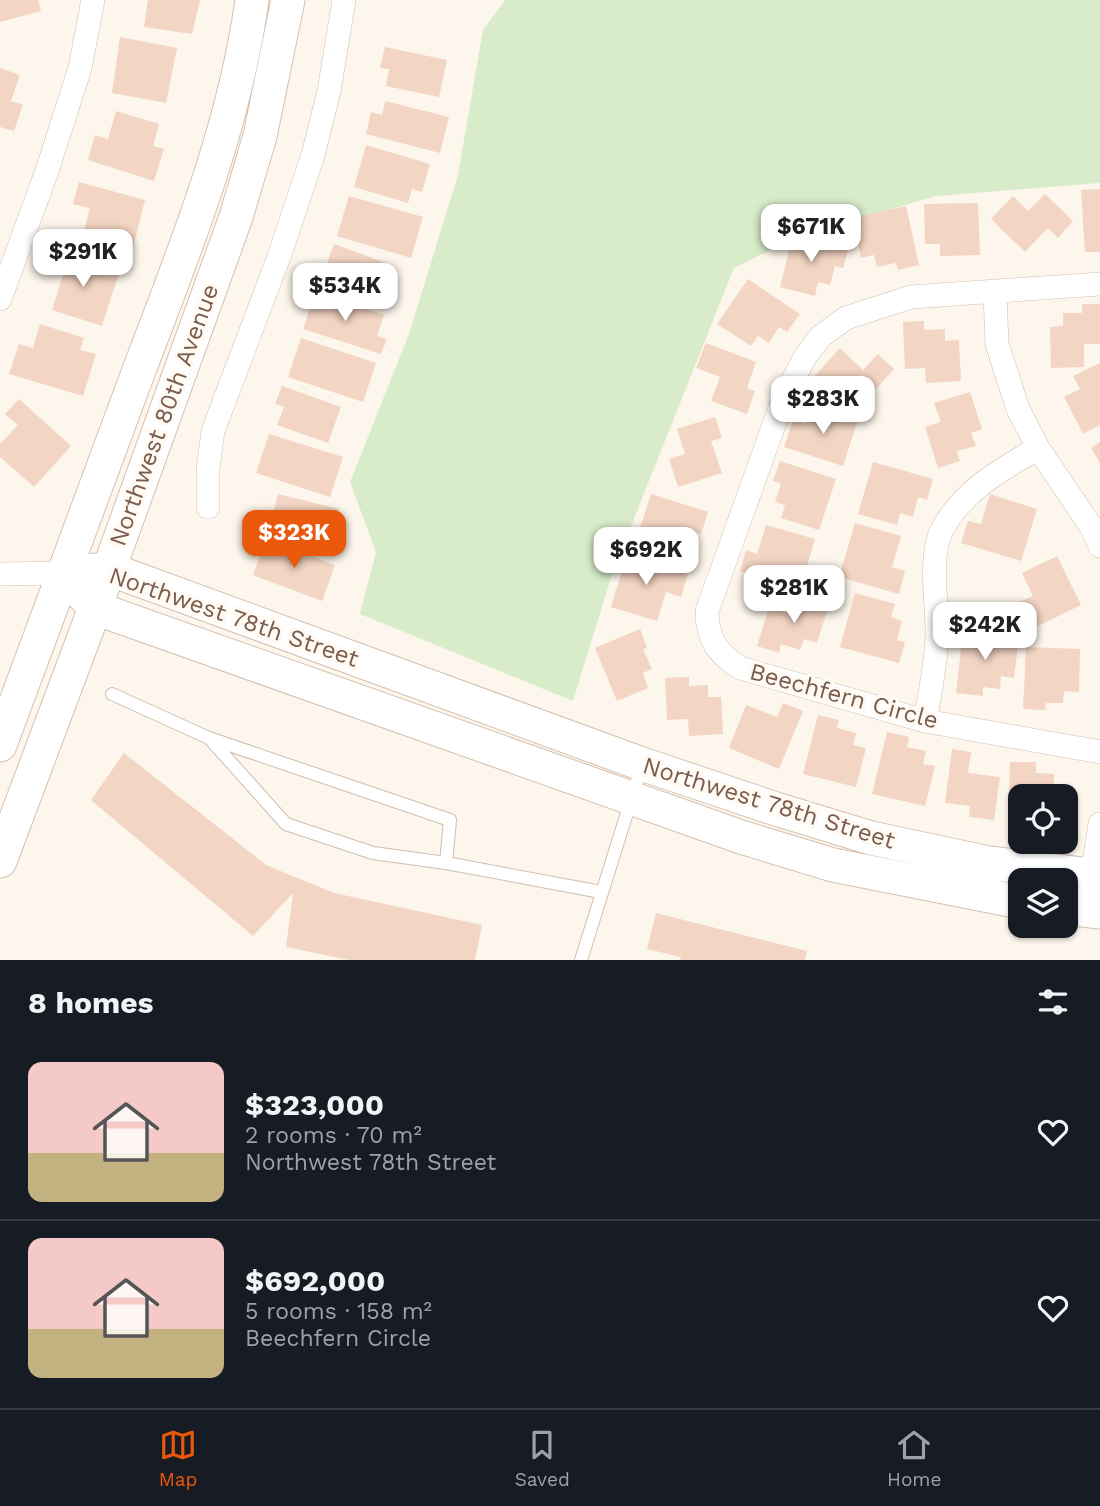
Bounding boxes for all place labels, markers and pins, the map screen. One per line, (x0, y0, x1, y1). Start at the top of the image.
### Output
pin: $671K (762, 204, 860, 264)
pin: $291K (34, 230, 132, 289)
pin: $534K (296, 264, 394, 323)
pin: $283K (774, 376, 872, 436)
pin: $323K (245, 510, 343, 570)
pin: $692K (597, 528, 695, 587)
pin: $281K (745, 566, 843, 625)
pin: $242K (936, 602, 1034, 662)

